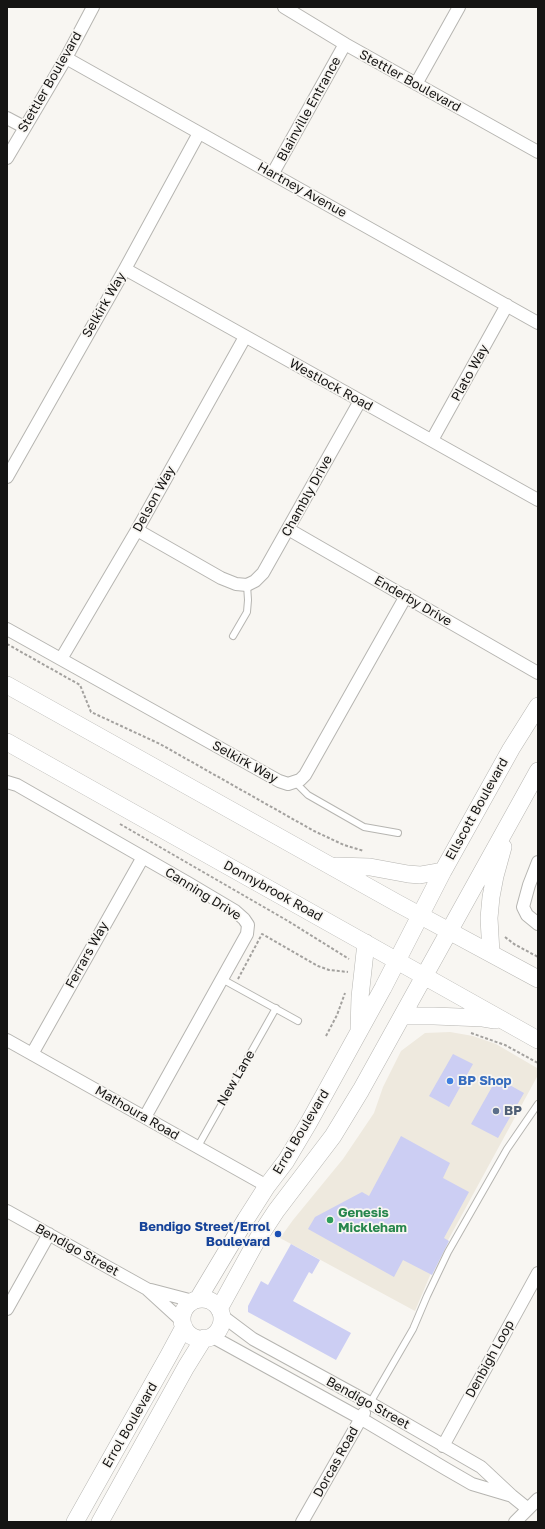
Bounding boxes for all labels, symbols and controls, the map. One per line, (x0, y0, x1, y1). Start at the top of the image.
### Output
street label: Stettler Boulevard (15, 29, 85, 135)
street label: Stettler Boulevard (356, 47, 464, 115)
street label: Blainville Entrance (274, 54, 344, 164)
street label: Hartney Avenue (255, 159, 349, 221)
street label: Selkirk Way (79, 270, 129, 340)
street label: Plato Way (448, 342, 492, 404)
street label: Westlock Road (287, 356, 375, 414)
street label: Chambly Drive (278, 453, 336, 539)
street label: Delson Way (129, 463, 179, 535)
street label: Enderby Drive (371, 572, 455, 630)
street label: Selkirk Way (209, 738, 281, 786)
street label: Ellscott Boulevard (442, 755, 512, 863)
street label: Donnybrook Road (221, 857, 325, 925)
street label: Canning Drive (162, 864, 244, 924)
street label: Ferrars Way (62, 919, 112, 991)
street label: New Lane (214, 1047, 258, 1109)
place label: BP Shop (458, 1073, 511, 1089)
marker: BP Shop (445, 1076, 455, 1086)
street label: Mathoura Road (92, 1083, 182, 1143)
street label: Errol Boulevard (270, 1087, 332, 1177)
place label: BP (504, 1103, 522, 1119)
marker: BP (491, 1106, 501, 1116)
place label: Genesis Mickleham (338, 1205, 407, 1236)
marker: Genesis Mickleham (325, 1215, 335, 1225)
place label: Bendigo Street/Errol Boulevard (139, 1219, 270, 1250)
street label: Bendigo Street (32, 1221, 122, 1279)
marker: Bendigo Street/Errol Boulevard (273, 1229, 283, 1239)
street label: Denbigh Loop (462, 1318, 518, 1400)
street label: Bendigo Street (323, 1374, 413, 1432)
street label: Errol Boulevard (99, 1380, 161, 1470)
street label: Dorcas Road (310, 1424, 362, 1500)

